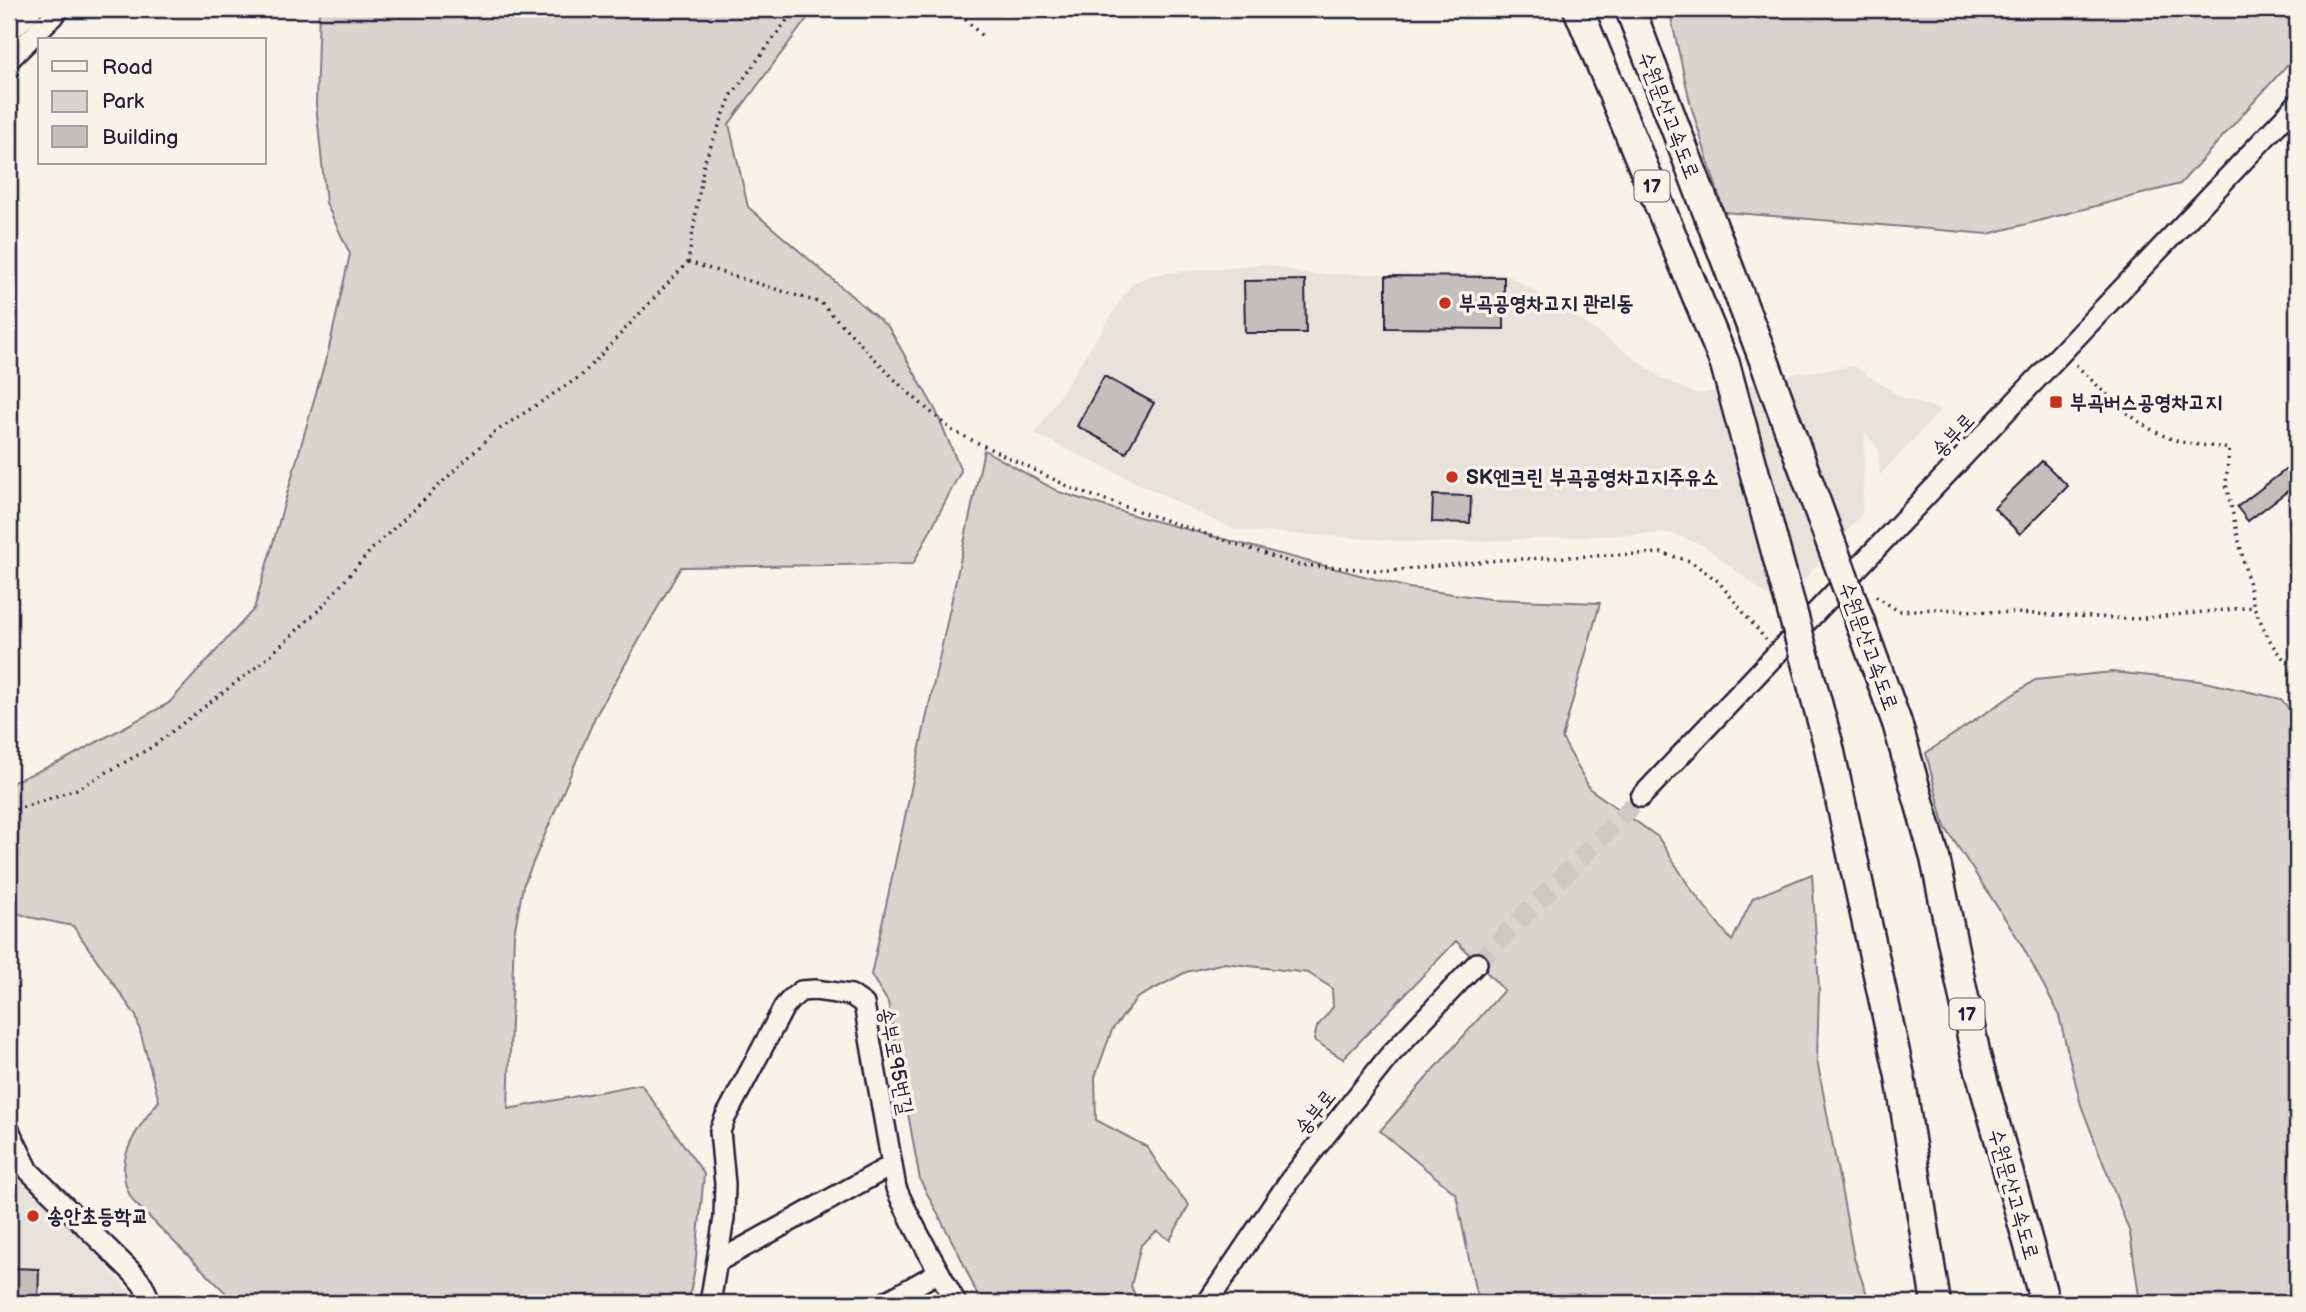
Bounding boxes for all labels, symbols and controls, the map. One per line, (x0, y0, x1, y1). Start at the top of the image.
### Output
legend (38, 38, 266, 164)
street label: 수원문산고속도로 (1633, 48, 1704, 183)
text: Road (102, 55, 153, 80)
text: Park (102, 89, 145, 114)
text: Building (102, 125, 178, 150)
road number: 17 (1634, 170, 1670, 202)
place label: 부곡공영차고지 관리동 (1459, 291, 1634, 316)
marker: 부곡공영차고지 관리동 (1437, 295, 1453, 311)
place label: 부곡버스공영차고지 (2070, 390, 2222, 415)
marker: 부곡버스공영차고지 (2048, 394, 2064, 410)
street label: 송부로 (1927, 408, 1980, 462)
place label: SK엔크린 부곡공영차고지주유소 (1466, 465, 1718, 490)
marker: SK엔크린 부곡공영차고지주유소 (1444, 469, 1460, 485)
street label: 수원문산고속도로 (1834, 578, 1903, 714)
road number: 17 (1950, 998, 1984, 1030)
street label: 송부로95번길 (873, 1005, 918, 1117)
street label: 송부로 (1290, 1085, 1341, 1140)
street label: 수원문산고속도로 (1983, 1126, 2044, 1263)
place label: 송안초등학교 (47, 1204, 148, 1229)
marker: 송안초등학교 (25, 1208, 41, 1224)

